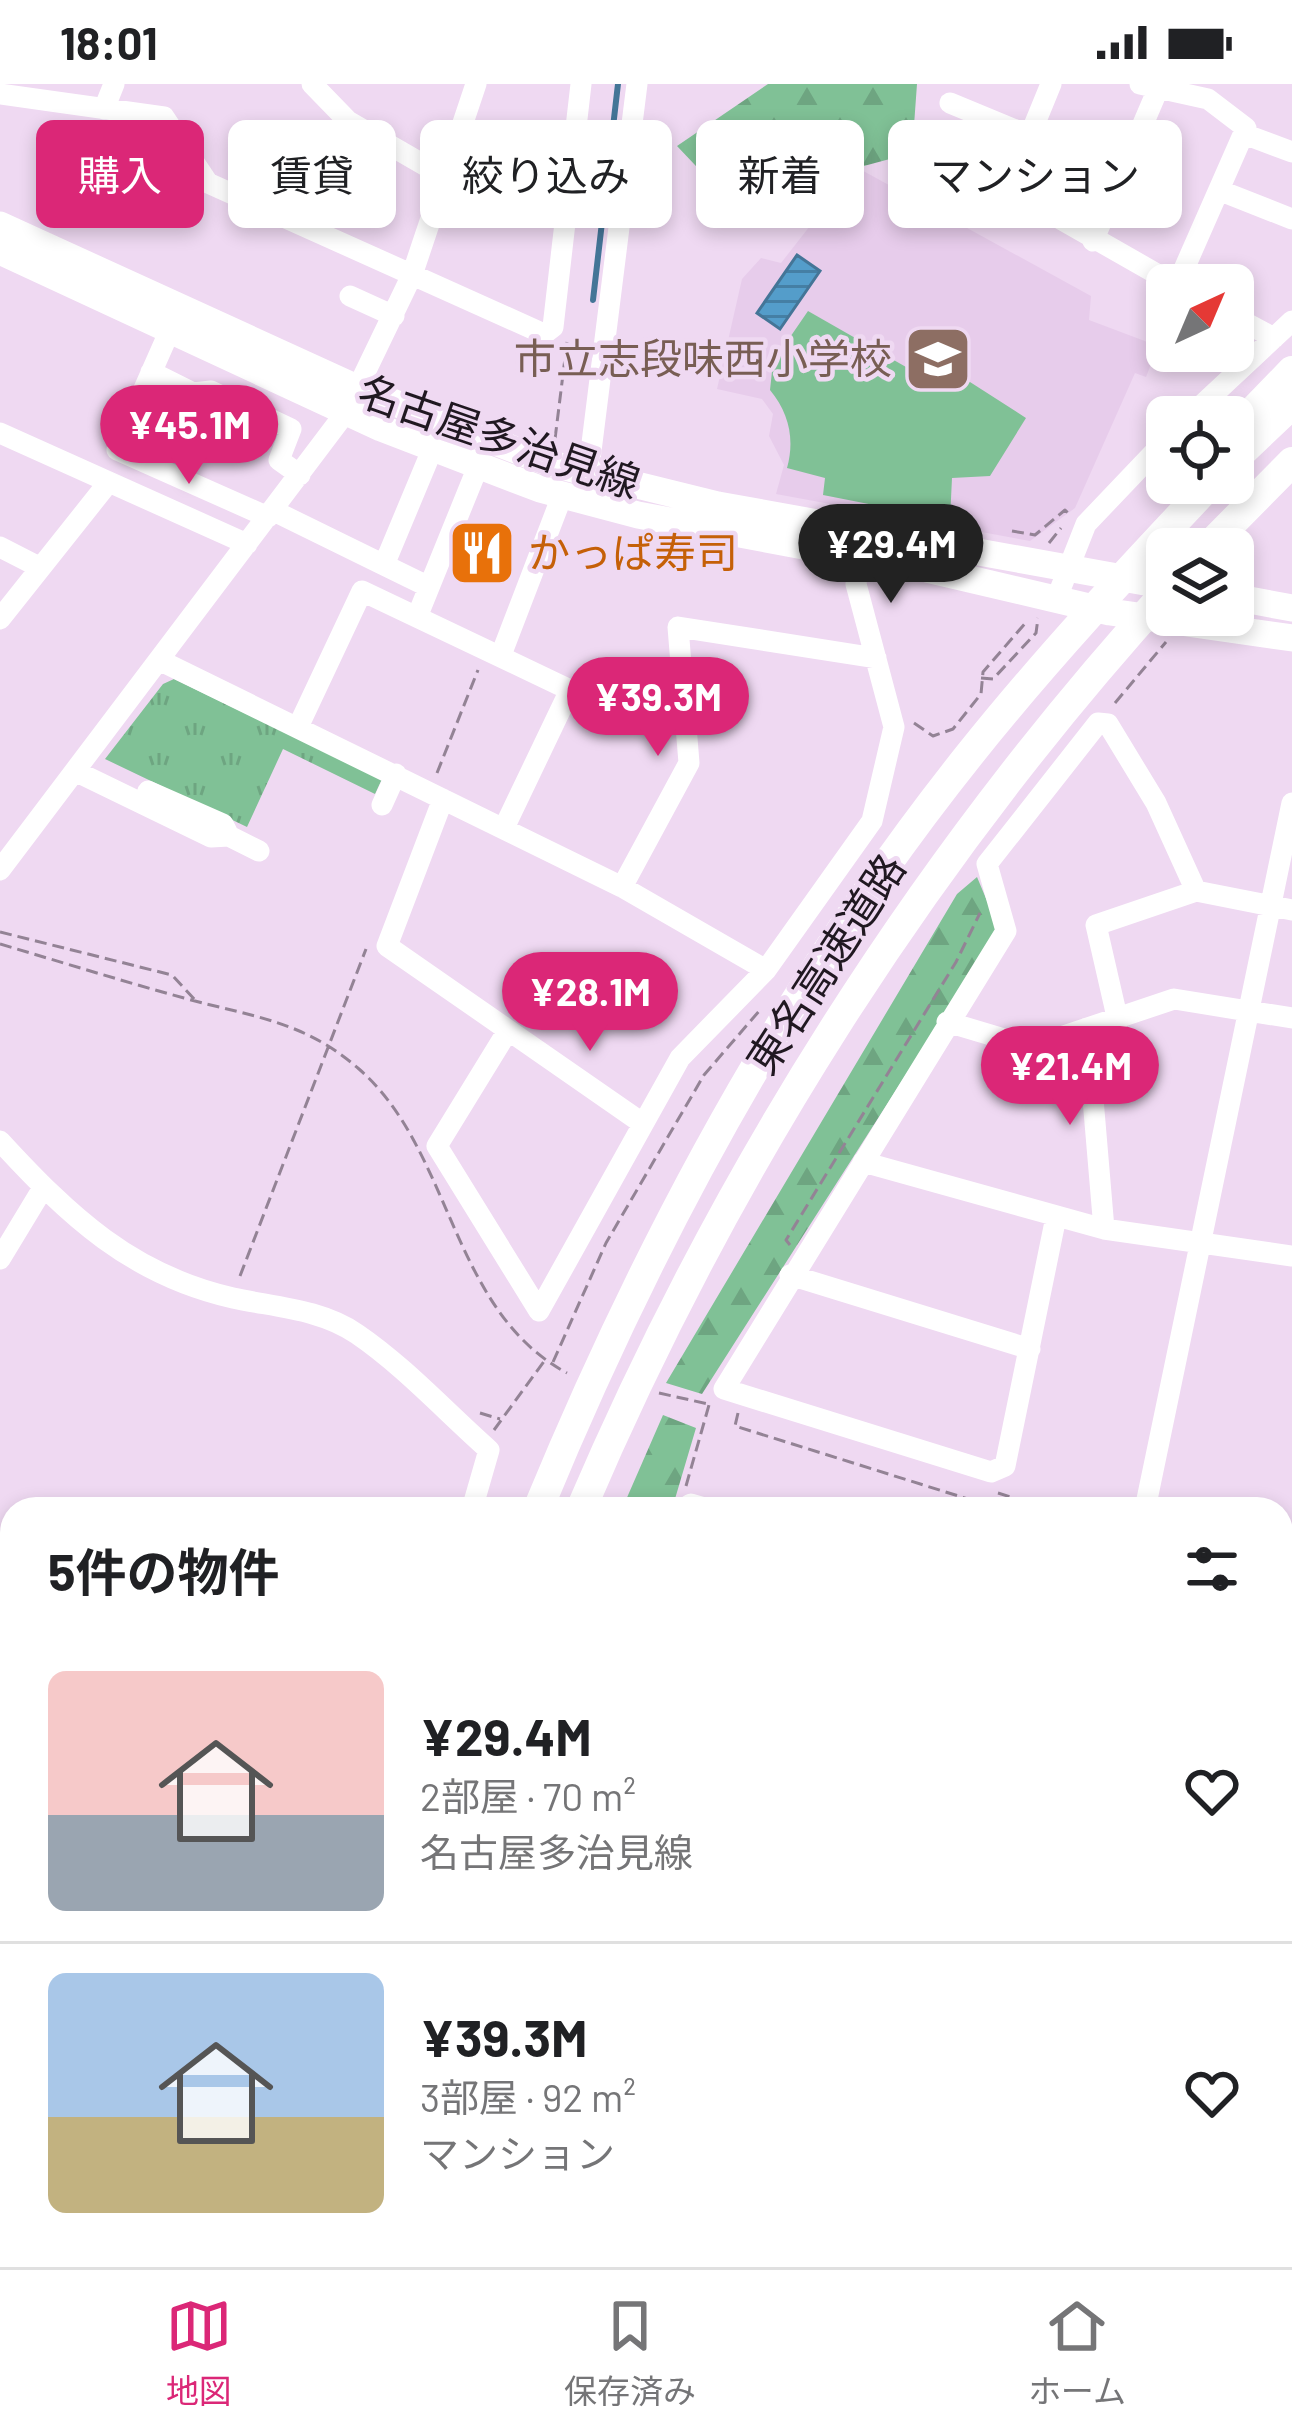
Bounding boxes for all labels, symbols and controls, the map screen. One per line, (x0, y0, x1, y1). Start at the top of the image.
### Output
text: 18:01 (60, 15, 158, 69)
chip: 購入 (36, 120, 204, 228)
chip: 賃貸 (228, 120, 396, 228)
chip: 絞り込み (420, 120, 672, 228)
chip: 新着 (696, 120, 864, 228)
chip: マンション (888, 120, 1182, 228)
north arrow (1146, 264, 1254, 372)
map controls (1146, 264, 1254, 636)
school or university icon: 市立志段味西小学校 (903, 324, 973, 394)
place label: 市立志段味西小学校 (514, 332, 892, 382)
street label: 名古屋多治見線 (353, 364, 647, 507)
pin: ¥45.1M (91, 385, 287, 487)
button: locate (1146, 396, 1254, 504)
text: ¥45.1M (127, 400, 251, 447)
pin: ¥29.4M (793, 504, 989, 606)
restaurant icon: かっぱ寿司 (447, 518, 517, 588)
text: ¥29.4M (825, 519, 957, 566)
place label: かっぱ寿司 (528, 526, 738, 576)
button: layers (1146, 528, 1254, 636)
pin: ¥39.3M (560, 657, 756, 759)
text: ¥39.3M (594, 672, 722, 719)
street label: 東名高速道路 (735, 844, 914, 1082)
pin: ¥28.1M (492, 952, 688, 1054)
text: ¥28.1M (529, 967, 651, 1014)
pin: ¥21.4M (972, 1026, 1168, 1128)
text: ¥21.4M (1008, 1041, 1132, 1088)
icon: filters (1179, 1536, 1245, 1602)
text: 5件の物件 (48, 1540, 280, 1601)
text: ¥29.4M (420, 1705, 592, 1766)
icon: home (144, 1719, 288, 1863)
icon: heart (1179, 1758, 1245, 1824)
text: 2部屋 · 70 m² (420, 1772, 636, 1819)
text: 名古屋多治見線 (420, 1828, 693, 1875)
text: ¥39.3M (420, 2006, 587, 2067)
icon: home (144, 2021, 288, 2165)
icon: heart (1179, 2060, 1245, 2126)
text: 3部屋 · 92 m² (420, 2073, 636, 2120)
text: マンション (420, 2129, 615, 2176)
tab: 地図 (166, 2293, 232, 2413)
tab: 保存済み (564, 2293, 696, 2413)
tab: ホーム (1028, 2293, 1126, 2413)

